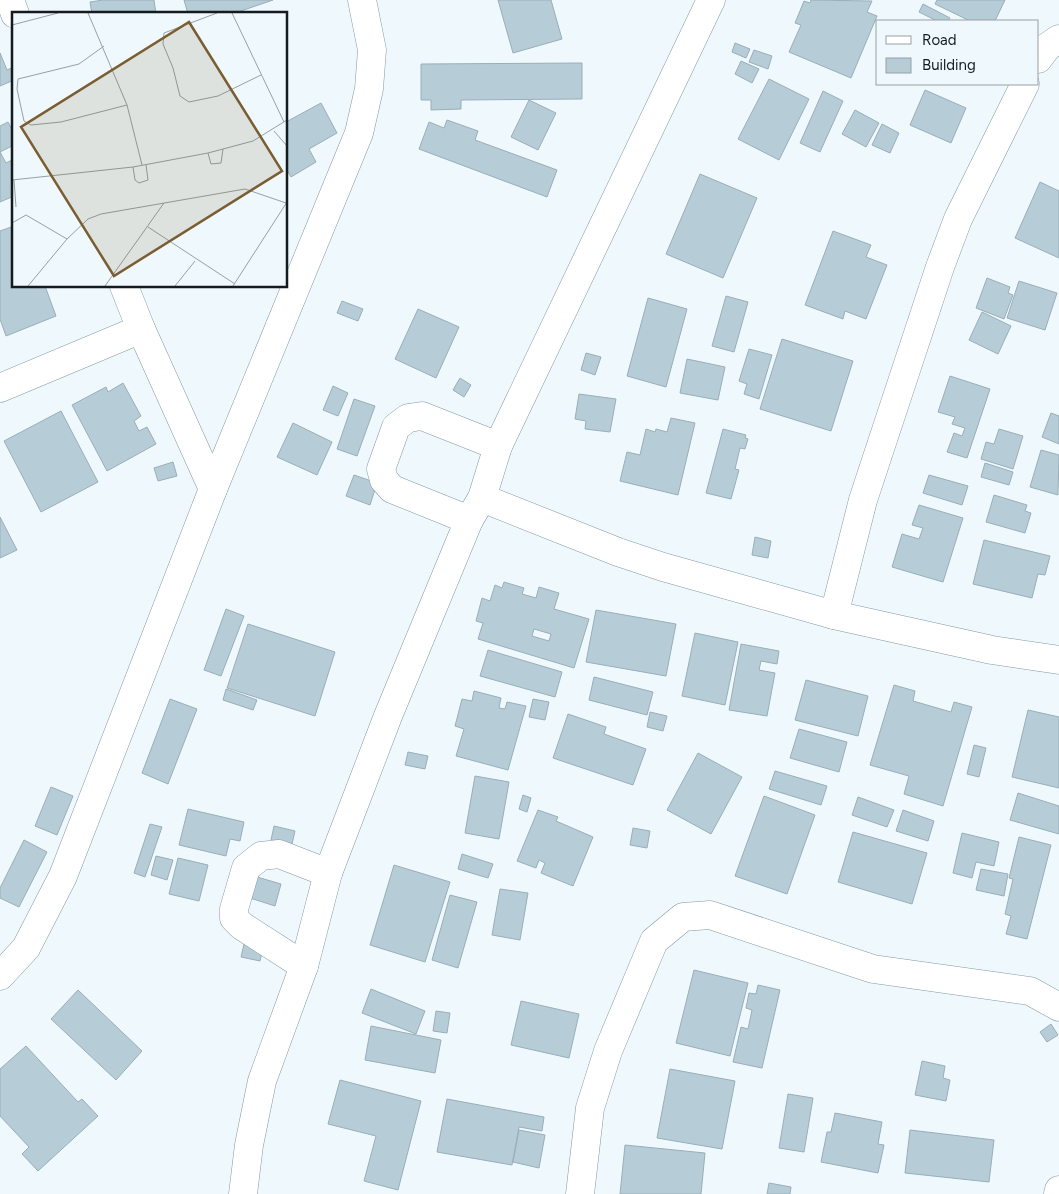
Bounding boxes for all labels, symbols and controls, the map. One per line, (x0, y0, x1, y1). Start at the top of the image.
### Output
inset map (12, 12, 288, 288)
legend (876, 20, 1039, 85)
text: Road (922, 31, 957, 49)
text: Building (922, 56, 976, 74)

